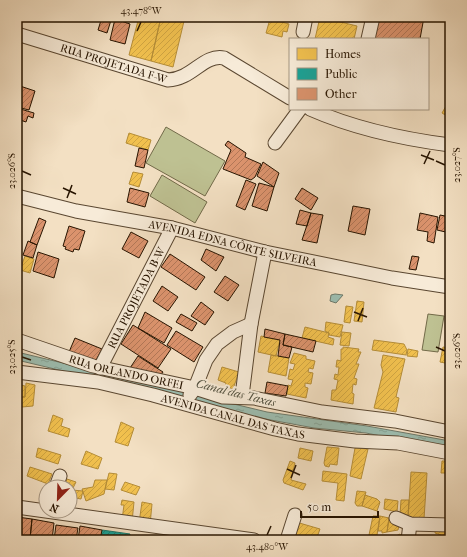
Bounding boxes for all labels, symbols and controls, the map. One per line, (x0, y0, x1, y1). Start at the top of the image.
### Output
text: 43.478°W (120, 5, 163, 17)
legend (289, 38, 429, 110)
street label: RUA PROJETADA F-W (59, 42, 170, 87)
text: Homes (325, 47, 361, 61)
text: Public (325, 67, 357, 81)
text: Other (325, 87, 357, 101)
text: 23.027°S (451, 147, 463, 183)
text: 23.026°S (6, 153, 18, 189)
street label: AVENIDA EDNA CÔRTE SILVEIRA (147, 218, 319, 270)
street label: RUA PROJETADA B-W (105, 244, 169, 351)
text: 23.026°S (451, 333, 463, 369)
text: 23.025°S (6, 340, 18, 374)
street label: RUA ORLANDO ORFEI (67, 352, 185, 392)
water label: Canal das Taxas (195, 376, 277, 410)
street label: AVENIDA CANAL DAS TAXAS (158, 391, 306, 442)
north arrow (38, 479, 78, 519)
scale bar (301, 493, 378, 519)
text: N (47, 500, 61, 515)
text: 50 m (307, 500, 331, 514)
text: 43.480°W (246, 541, 289, 553)

